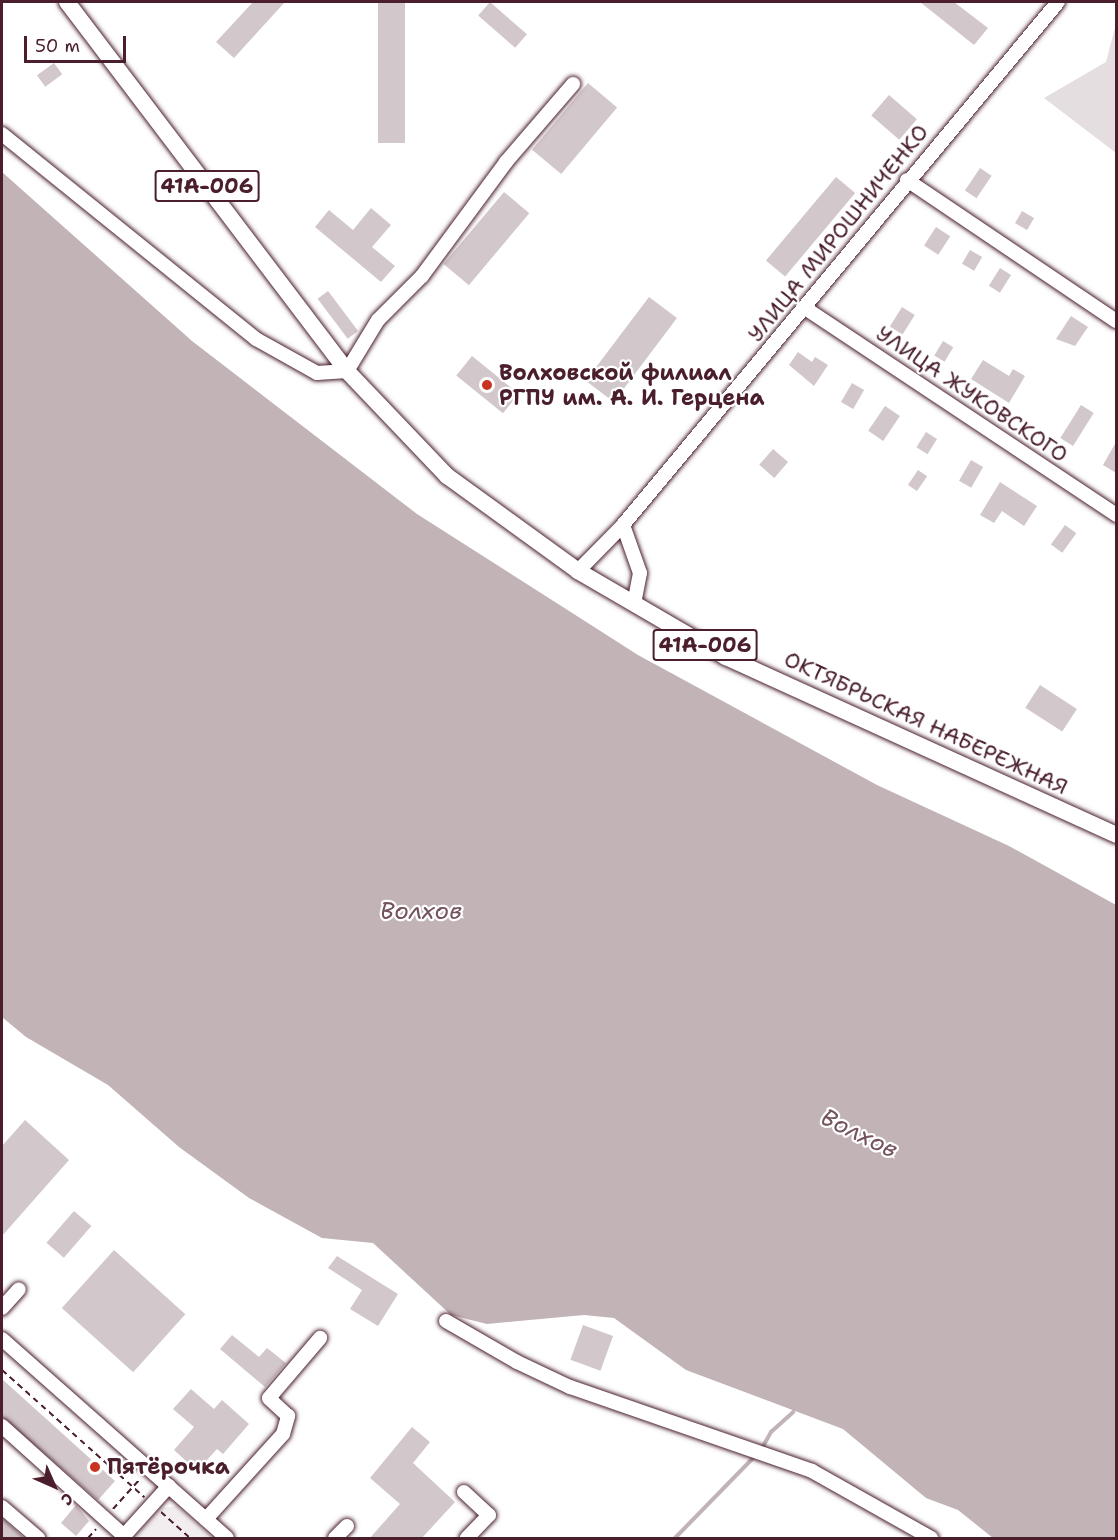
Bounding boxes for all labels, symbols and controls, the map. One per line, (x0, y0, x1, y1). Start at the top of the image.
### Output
scale bar (27, 24, 129, 62)
text: 50 m (35, 34, 80, 58)
street label: УЛИЦА МИРОШНИЧЕНКО (742, 119, 934, 347)
road number: 41А-006 (154, 168, 260, 204)
street label: УЛИЦА ЖУКОВСКОГО (871, 320, 1073, 468)
place label: Волховской филиал РГПУ им. А. И. Герцена (499, 359, 765, 410)
marker: Волховской филиал РГПУ им. А. И. Герцена (480, 378, 494, 392)
road number: 41А-006 (652, 627, 758, 663)
street label: ОКТЯБРЬСКАЯ НАБЕРЕЖНАЯ (780, 646, 1072, 800)
water label: Волхов (380, 898, 462, 926)
water label: Волхов (816, 1103, 902, 1165)
place label: Пятёрочка (107, 1454, 230, 1480)
north arrow (24, 1456, 84, 1516)
marker: Пятёрочка (88, 1460, 102, 1474)
text: С (56, 1488, 78, 1510)

